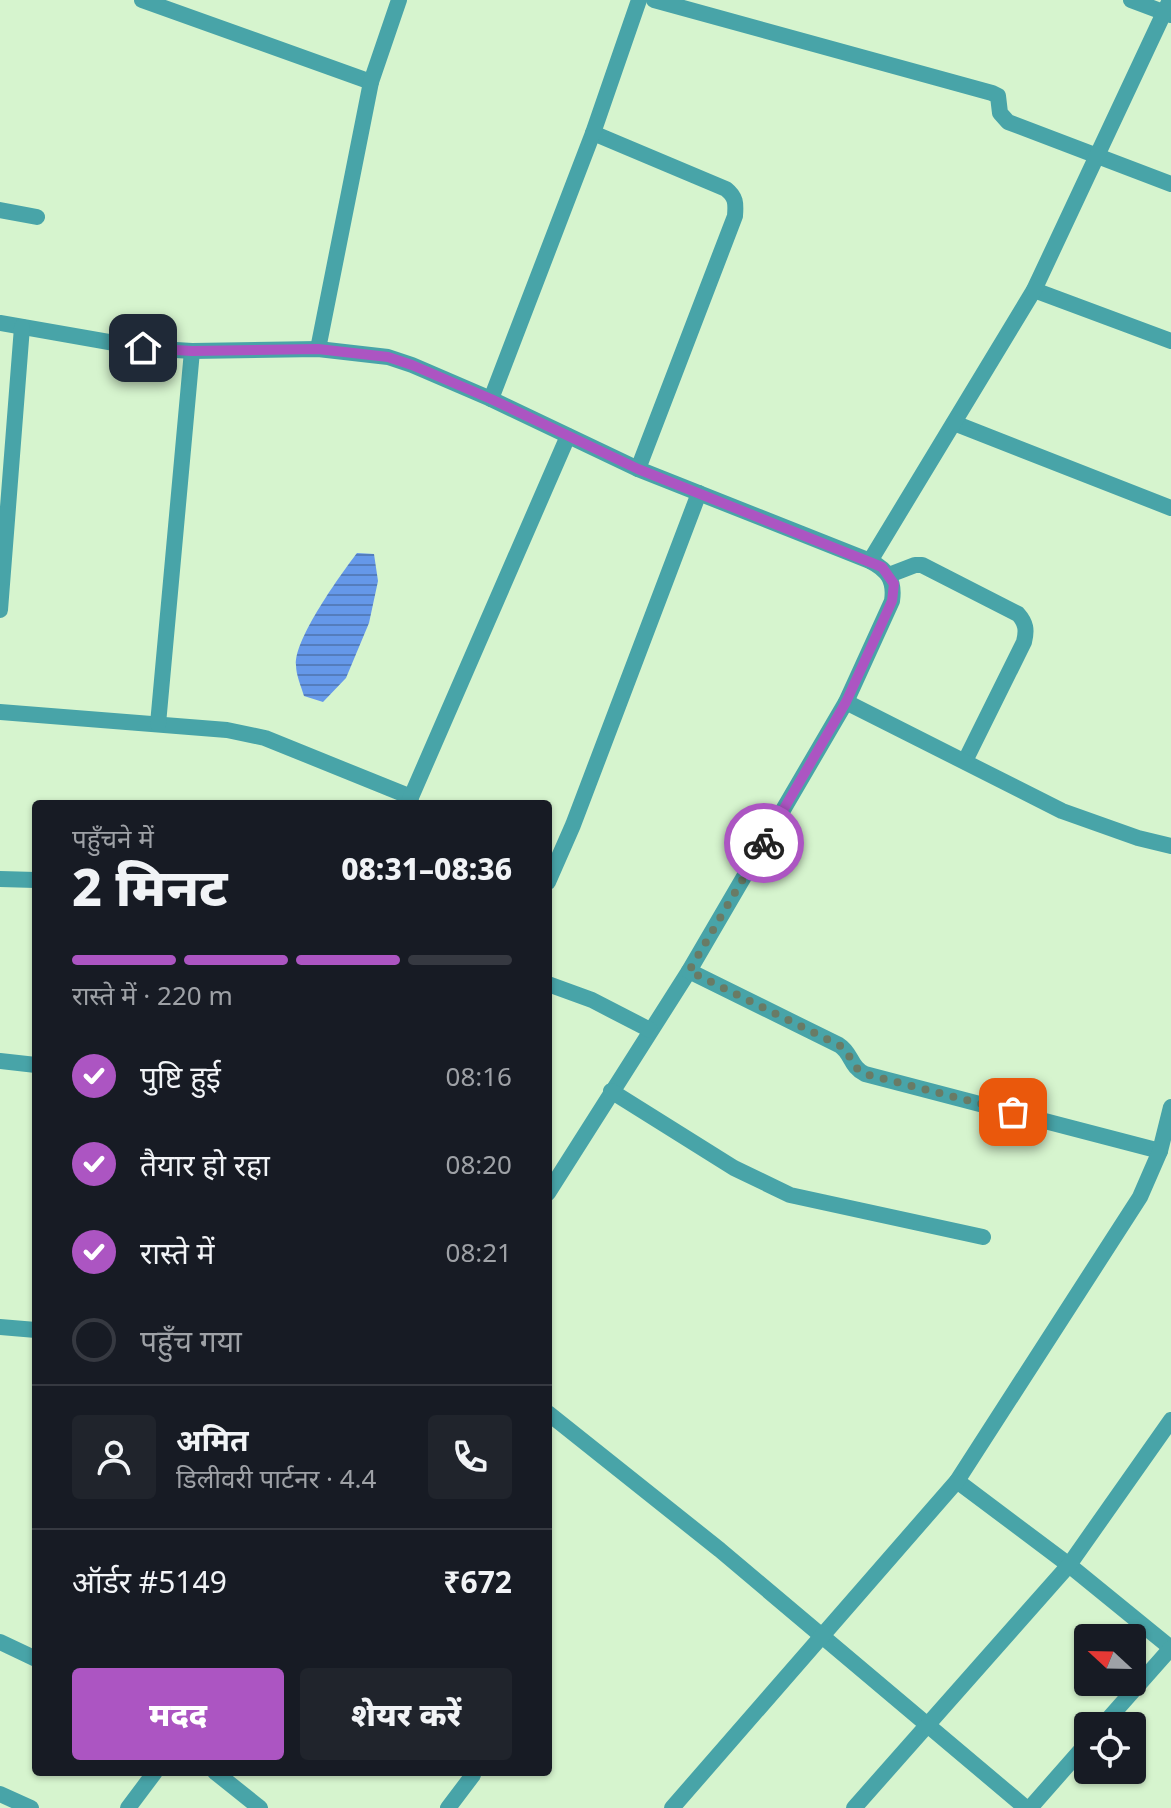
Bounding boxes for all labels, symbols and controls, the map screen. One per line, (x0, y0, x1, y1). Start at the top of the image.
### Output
pin (109, 314, 177, 382)
icon: home (121, 326, 165, 370)
courier (724, 803, 804, 883)
text: पहुँचने में (72, 820, 154, 856)
icon: bike (742, 821, 786, 865)
text: 08:31–08:36 (341, 848, 512, 889)
text: 2 मिनट (72, 850, 228, 921)
text: रास्ते में · 220 m (72, 977, 233, 1013)
icon: check (72, 1054, 116, 1098)
text: पुष्टि हुई (140, 1056, 221, 1097)
text: 08:16 (446, 1058, 512, 1094)
pin (979, 1078, 1047, 1146)
icon: bag (991, 1090, 1035, 1134)
icon: check (72, 1142, 116, 1186)
text: तैयार हो रहा (140, 1144, 270, 1185)
text: 08:20 (446, 1146, 512, 1182)
icon: check (72, 1230, 116, 1274)
text: रास्ते में (140, 1232, 215, 1273)
text: 08:21 (446, 1234, 512, 1270)
text: पहुँच गया (140, 1320, 242, 1361)
button: person (72, 1415, 156, 1499)
button: phone (428, 1415, 512, 1499)
text: अमित (176, 1419, 249, 1460)
text: डिलीवरी पार्टनर · 4.4 (176, 1460, 376, 1496)
text: ऑर्डर #5149 (72, 1561, 227, 1602)
text: ₹672 (443, 1561, 512, 1602)
north arrow (1074, 1624, 1146, 1696)
map controls (1074, 1624, 1146, 1784)
button: मदद (72, 1668, 284, 1760)
button: शेयर करें (300, 1668, 512, 1760)
button: locate (1074, 1712, 1146, 1784)

